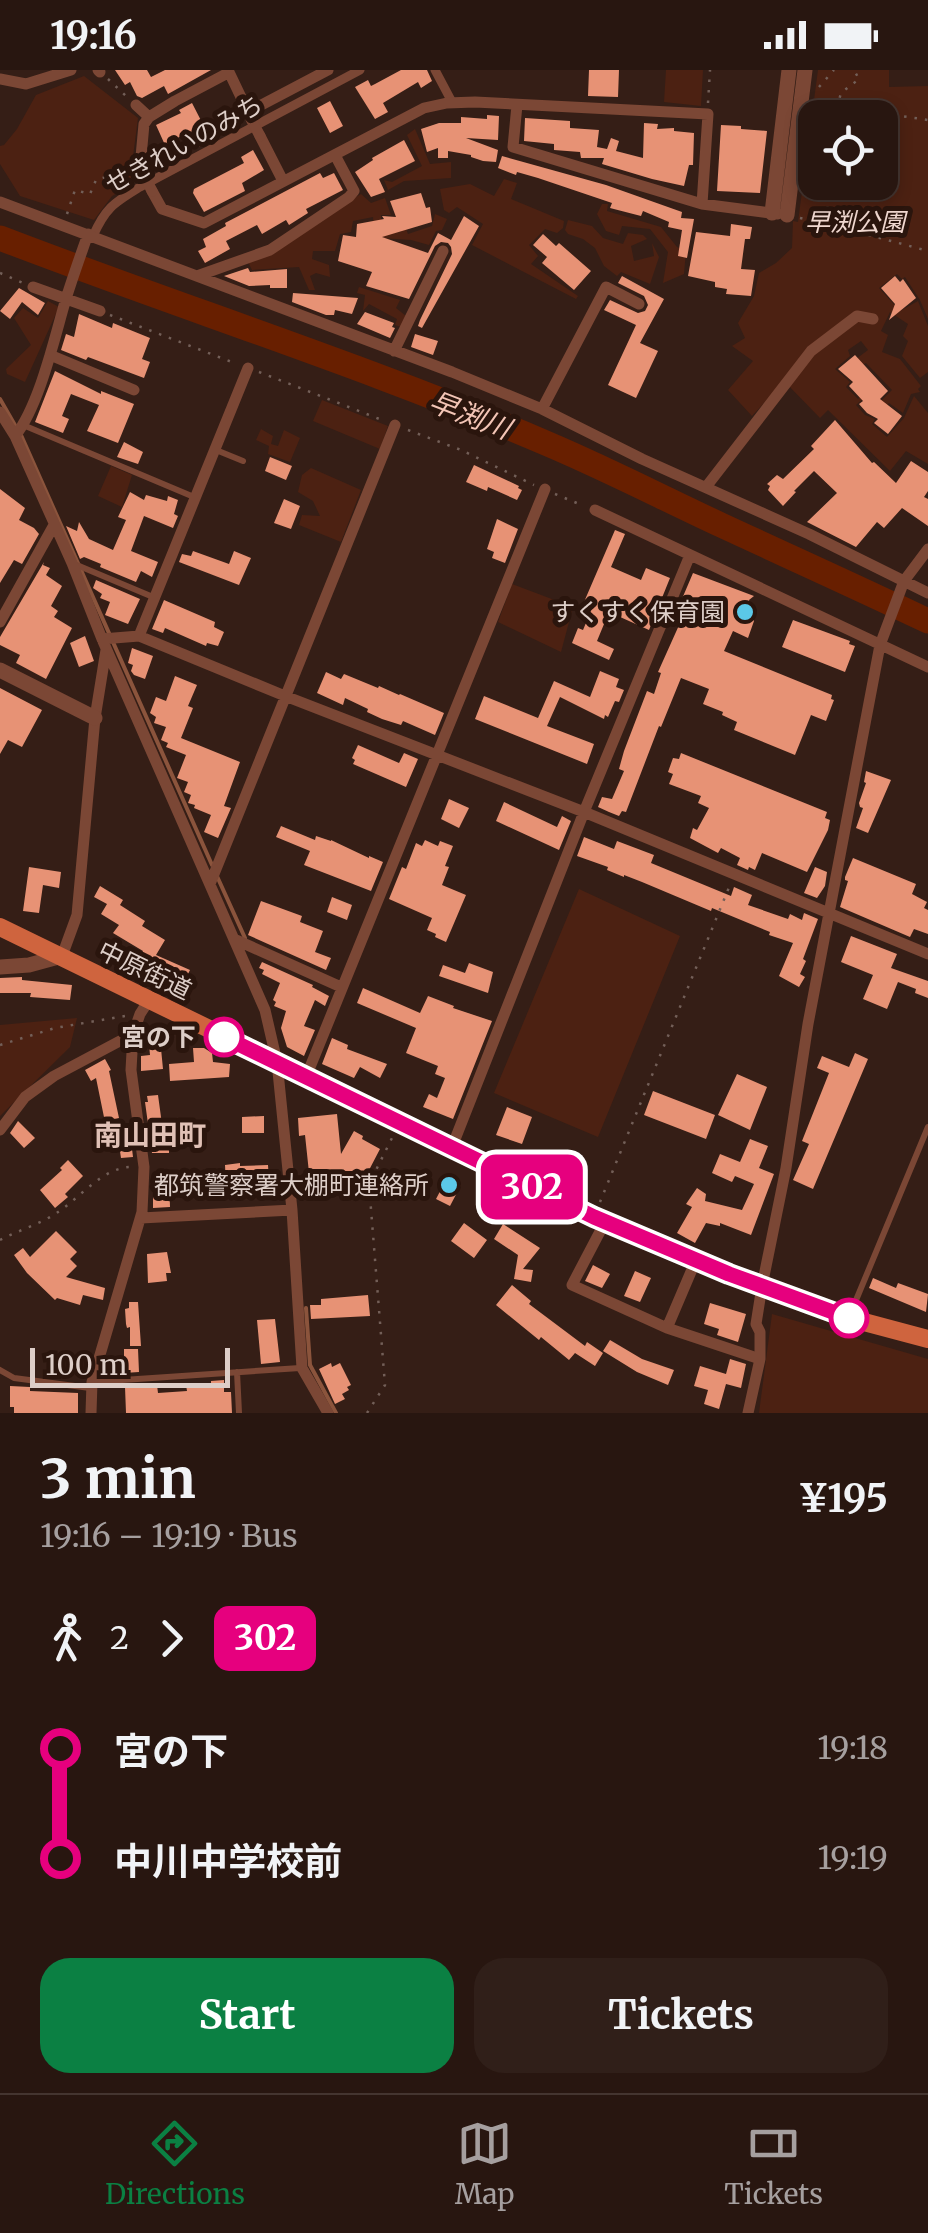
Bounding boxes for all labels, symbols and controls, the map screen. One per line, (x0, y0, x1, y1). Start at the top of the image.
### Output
text: 19:16 (50, 12, 137, 59)
street label: せきれいのみち (100, 88, 268, 200)
map controls (798, 100, 898, 200)
button: locate (798, 100, 898, 200)
park label: 早渕公園 (805, 206, 908, 238)
water label: 早渕川 (424, 383, 518, 448)
place label: すくすく保育園 (550, 596, 725, 628)
marker: すくすく保育園 (734, 601, 756, 623)
street label: 中原街道 (93, 934, 197, 1006)
marker: 宮の下 (205, 1018, 243, 1056)
place label: 宮の下 (121, 1021, 196, 1053)
district label: 南山田町 (94, 1117, 206, 1153)
line badge: 302 (474, 1154, 590, 1220)
text: 302 (501, 1165, 563, 1209)
place label: 都筑警察署大棚町連絡所 (154, 1169, 429, 1201)
marker: 都筑警察署大棚町連絡所 (438, 1174, 460, 1196)
unlabelled marker (830, 1299, 868, 1337)
scale bar (30, 1343, 230, 1388)
text: 100 m (45, 1347, 127, 1383)
text: 3 min (40, 1444, 196, 1513)
text: ¥195 (798, 1475, 888, 1522)
text: 19:16 – 19:19 · Bus (40, 1516, 298, 1556)
icon: walk (40, 1611, 95, 1666)
icon: forward (144, 1611, 199, 1666)
text: 302 (234, 1616, 296, 1660)
text: 2 (110, 1618, 129, 1658)
text: 宮の下 (114, 1728, 228, 1775)
text: 19:18 (817, 1728, 888, 1768)
text: 中川中学校前 (114, 1838, 342, 1885)
text: 19:19 (817, 1838, 888, 1878)
button: Start (40, 1958, 454, 2073)
button: Tickets (474, 1958, 888, 2073)
tab: Directions (105, 2116, 245, 2212)
tab: Map (455, 2116, 514, 2212)
tab: Tickets (724, 2116, 823, 2212)

